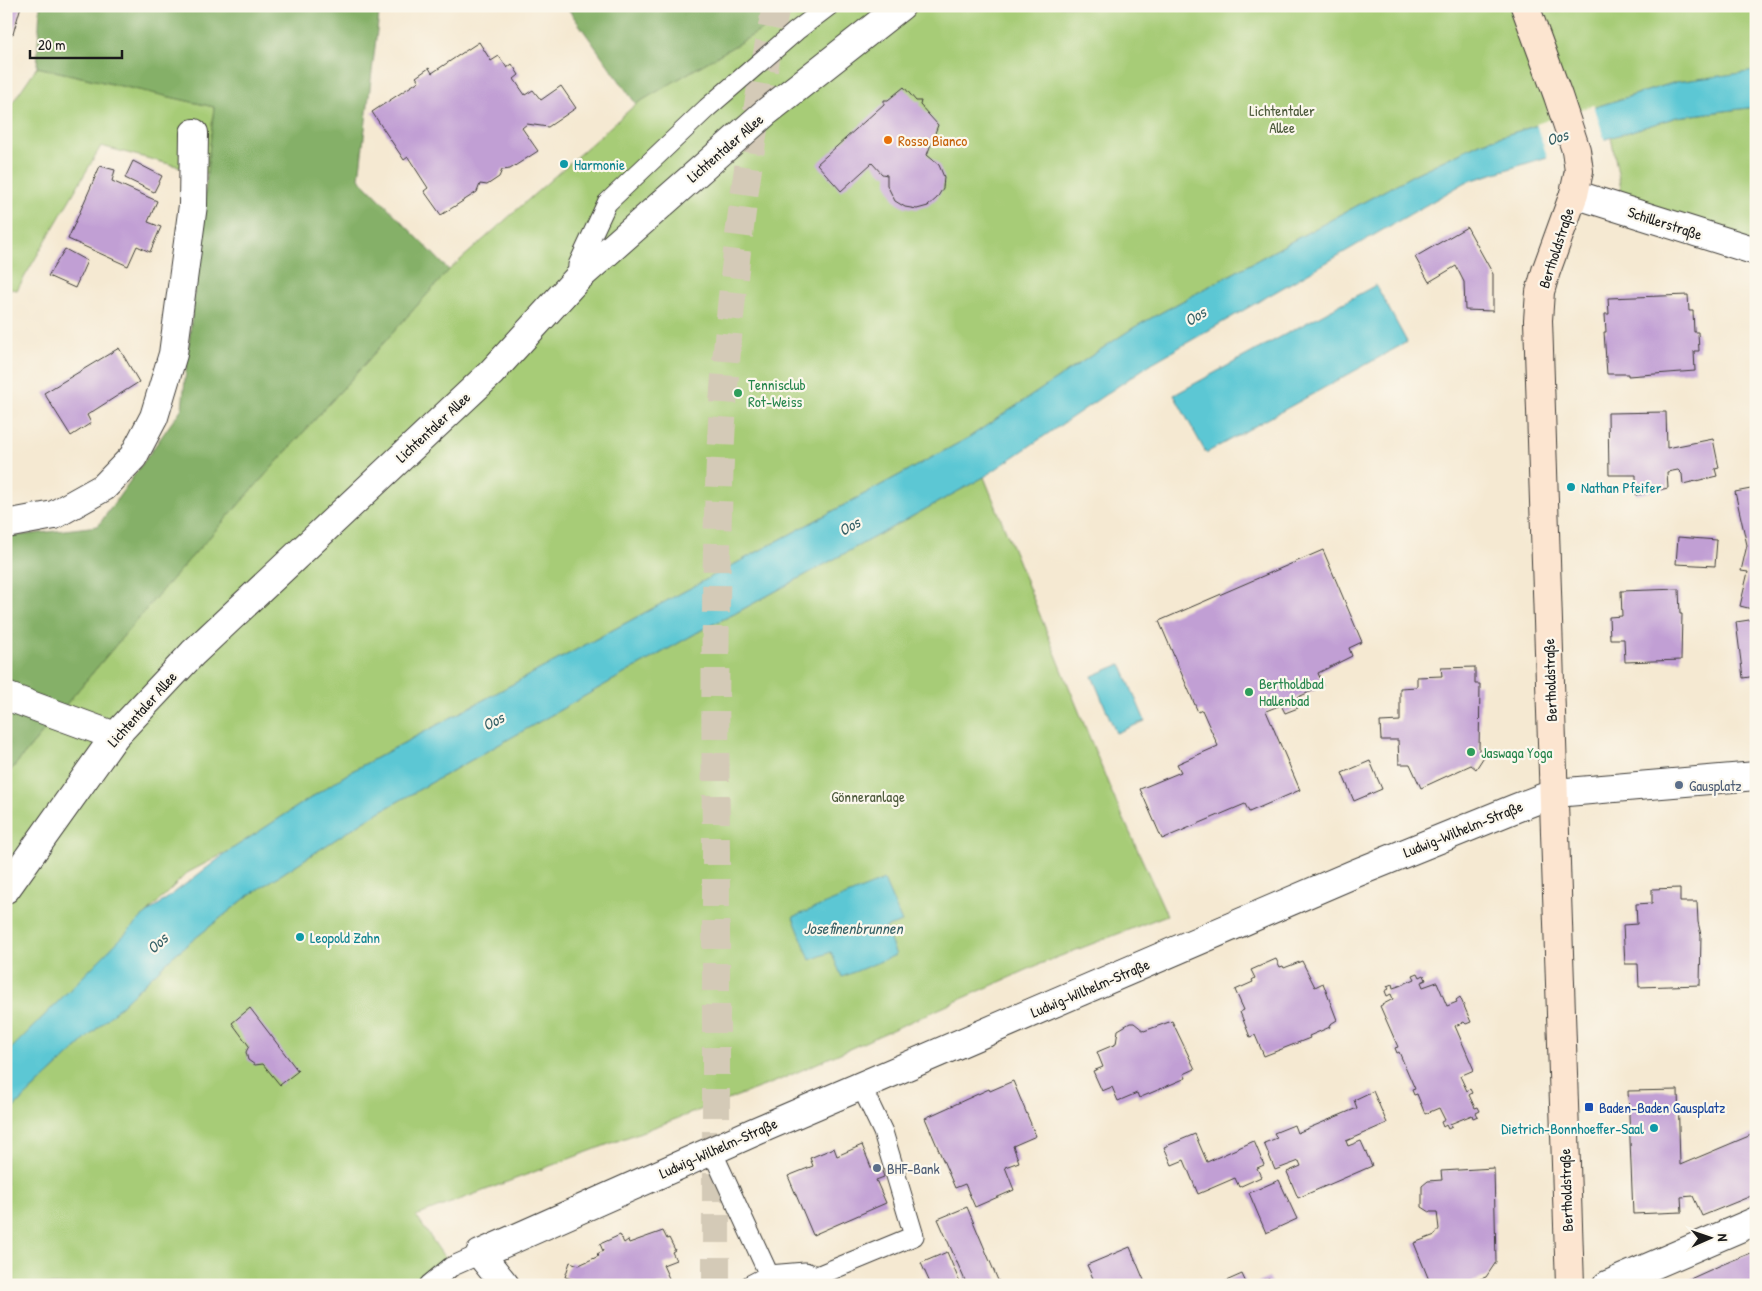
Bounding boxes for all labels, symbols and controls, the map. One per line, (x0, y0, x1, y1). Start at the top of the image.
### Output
scale bar (30, 28, 122, 60)
text: 20 m (38, 34, 65, 55)
park label: Lichtentaler Allee (1249, 100, 1315, 138)
street label: Lichtentaler Allee (682, 109, 768, 187)
water label: Oos (1543, 123, 1572, 151)
place label: Rosso Bianco (898, 130, 967, 151)
marker: Rosso Bianco (882, 134, 894, 146)
place label: Harmonie (574, 154, 625, 175)
marker: Harmonie (558, 158, 570, 170)
street label: Schillerstraße (1625, 201, 1705, 245)
street label: Bertholdstraße (1533, 205, 1579, 291)
water label: Oos (1180, 300, 1211, 331)
place label: Tennisclub Rot-Weiss (748, 374, 806, 412)
street label: Lichtentaler Allee (391, 387, 475, 467)
marker: Tennisclub Rot-Weiss (732, 387, 744, 399)
place label: Nathan Pfeifer (1581, 477, 1662, 498)
marker: Nathan Pfeifer (1565, 481, 1577, 493)
water label: Oos (834, 510, 865, 541)
street label: Bertholdstraße (1538, 638, 1562, 722)
street label: Lichtentaler Allee (102, 667, 182, 751)
place label: Bertholdbad Hallenbad (1259, 673, 1324, 711)
marker: Bertholdbad Hallenbad (1243, 686, 1255, 698)
water label: Oos (478, 705, 509, 736)
place label: Jaswaga Yoga (1481, 742, 1552, 763)
marker: Jaswaga Yoga (1465, 746, 1477, 758)
place label: Gausplatz (1689, 775, 1742, 796)
marker: Gausplatz (1673, 779, 1685, 791)
park label: Gönneranlage (831, 786, 905, 807)
street label: Ludwig-Wilhelm-Straße (1400, 795, 1526, 863)
water label: Josefinenbrunnen (803, 917, 904, 939)
water label: Oos (142, 926, 174, 958)
place label: Leopold Zahn (310, 927, 380, 948)
marker: Leopold Zahn (294, 931, 306, 943)
street label: Ludwig-Wilhelm-Straße (1027, 953, 1153, 1023)
place label: Baden-Baden Gausplatz (1599, 1097, 1726, 1118)
marker: Baden-Baden Gausplatz (1583, 1101, 1595, 1113)
street label: Ludwig-Wilhelm-Straße (656, 1113, 780, 1183)
place label: Dietrich-Bonnhoeffer-Saal (1501, 1118, 1644, 1139)
marker: Dietrich-Bonnhoeffer-Saal (1648, 1122, 1660, 1134)
street label: Bertholdstraße (1554, 1148, 1578, 1232)
place label: BHF-Bank (887, 1158, 940, 1179)
marker: BHF-Bank (871, 1162, 883, 1174)
north arrow (1684, 1214, 1734, 1264)
text: N (1714, 1233, 1733, 1242)

